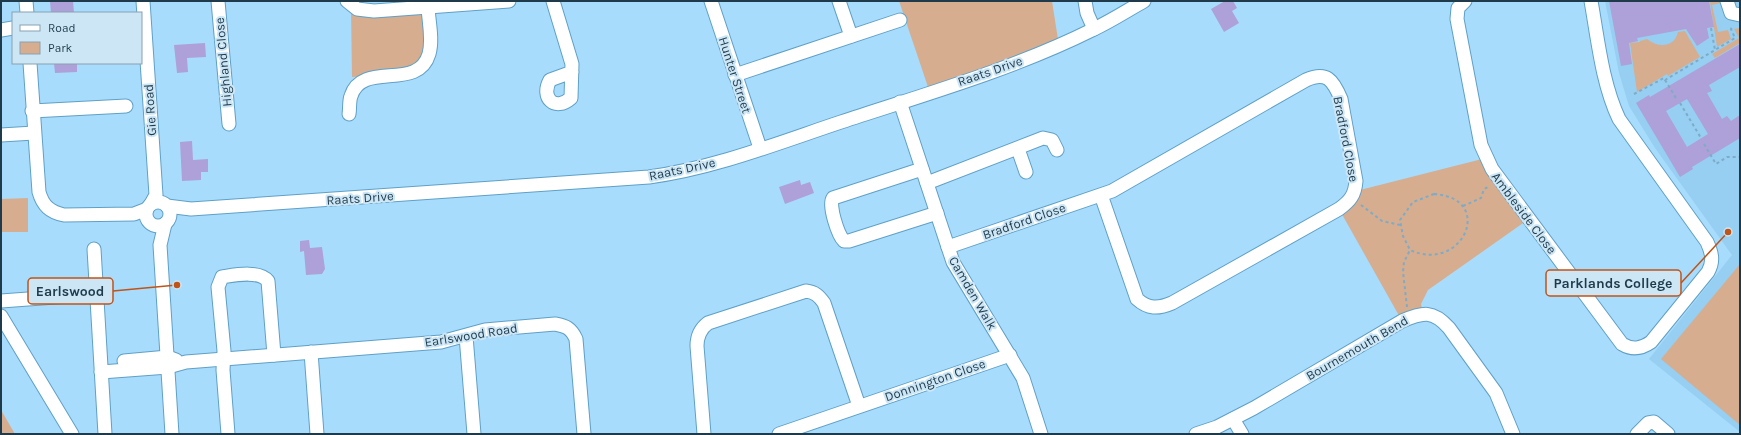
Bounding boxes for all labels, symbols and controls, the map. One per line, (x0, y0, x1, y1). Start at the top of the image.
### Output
legend (12, 12, 142, 64)
street label: Highland Close (212, 16, 234, 107)
text: Road (48, 21, 76, 35)
street label: Hunter Street (716, 35, 754, 115)
text: Park (48, 41, 73, 55)
street label: Raats Drive (956, 53, 1025, 89)
street label: Gie Road (141, 84, 159, 136)
street label: Bradford Close (1330, 95, 1362, 183)
street label: Raats Drive (647, 155, 717, 183)
street label: Ambleside Close (1489, 169, 1560, 257)
street label: Raats Drive (326, 188, 394, 208)
street label: Bradford Close (980, 200, 1068, 242)
street label: Camden Walk (946, 254, 1000, 332)
callout: Parklands College (1546, 270, 1681, 296)
text: Parklands College (1553, 275, 1673, 292)
callout: Earlswood (28, 278, 113, 304)
text: Earlswood (36, 283, 104, 300)
street label: Bournemouth Bend (1303, 313, 1411, 383)
street label: Earlswood Road (423, 320, 519, 350)
street label: Donnington Close (883, 356, 988, 404)

